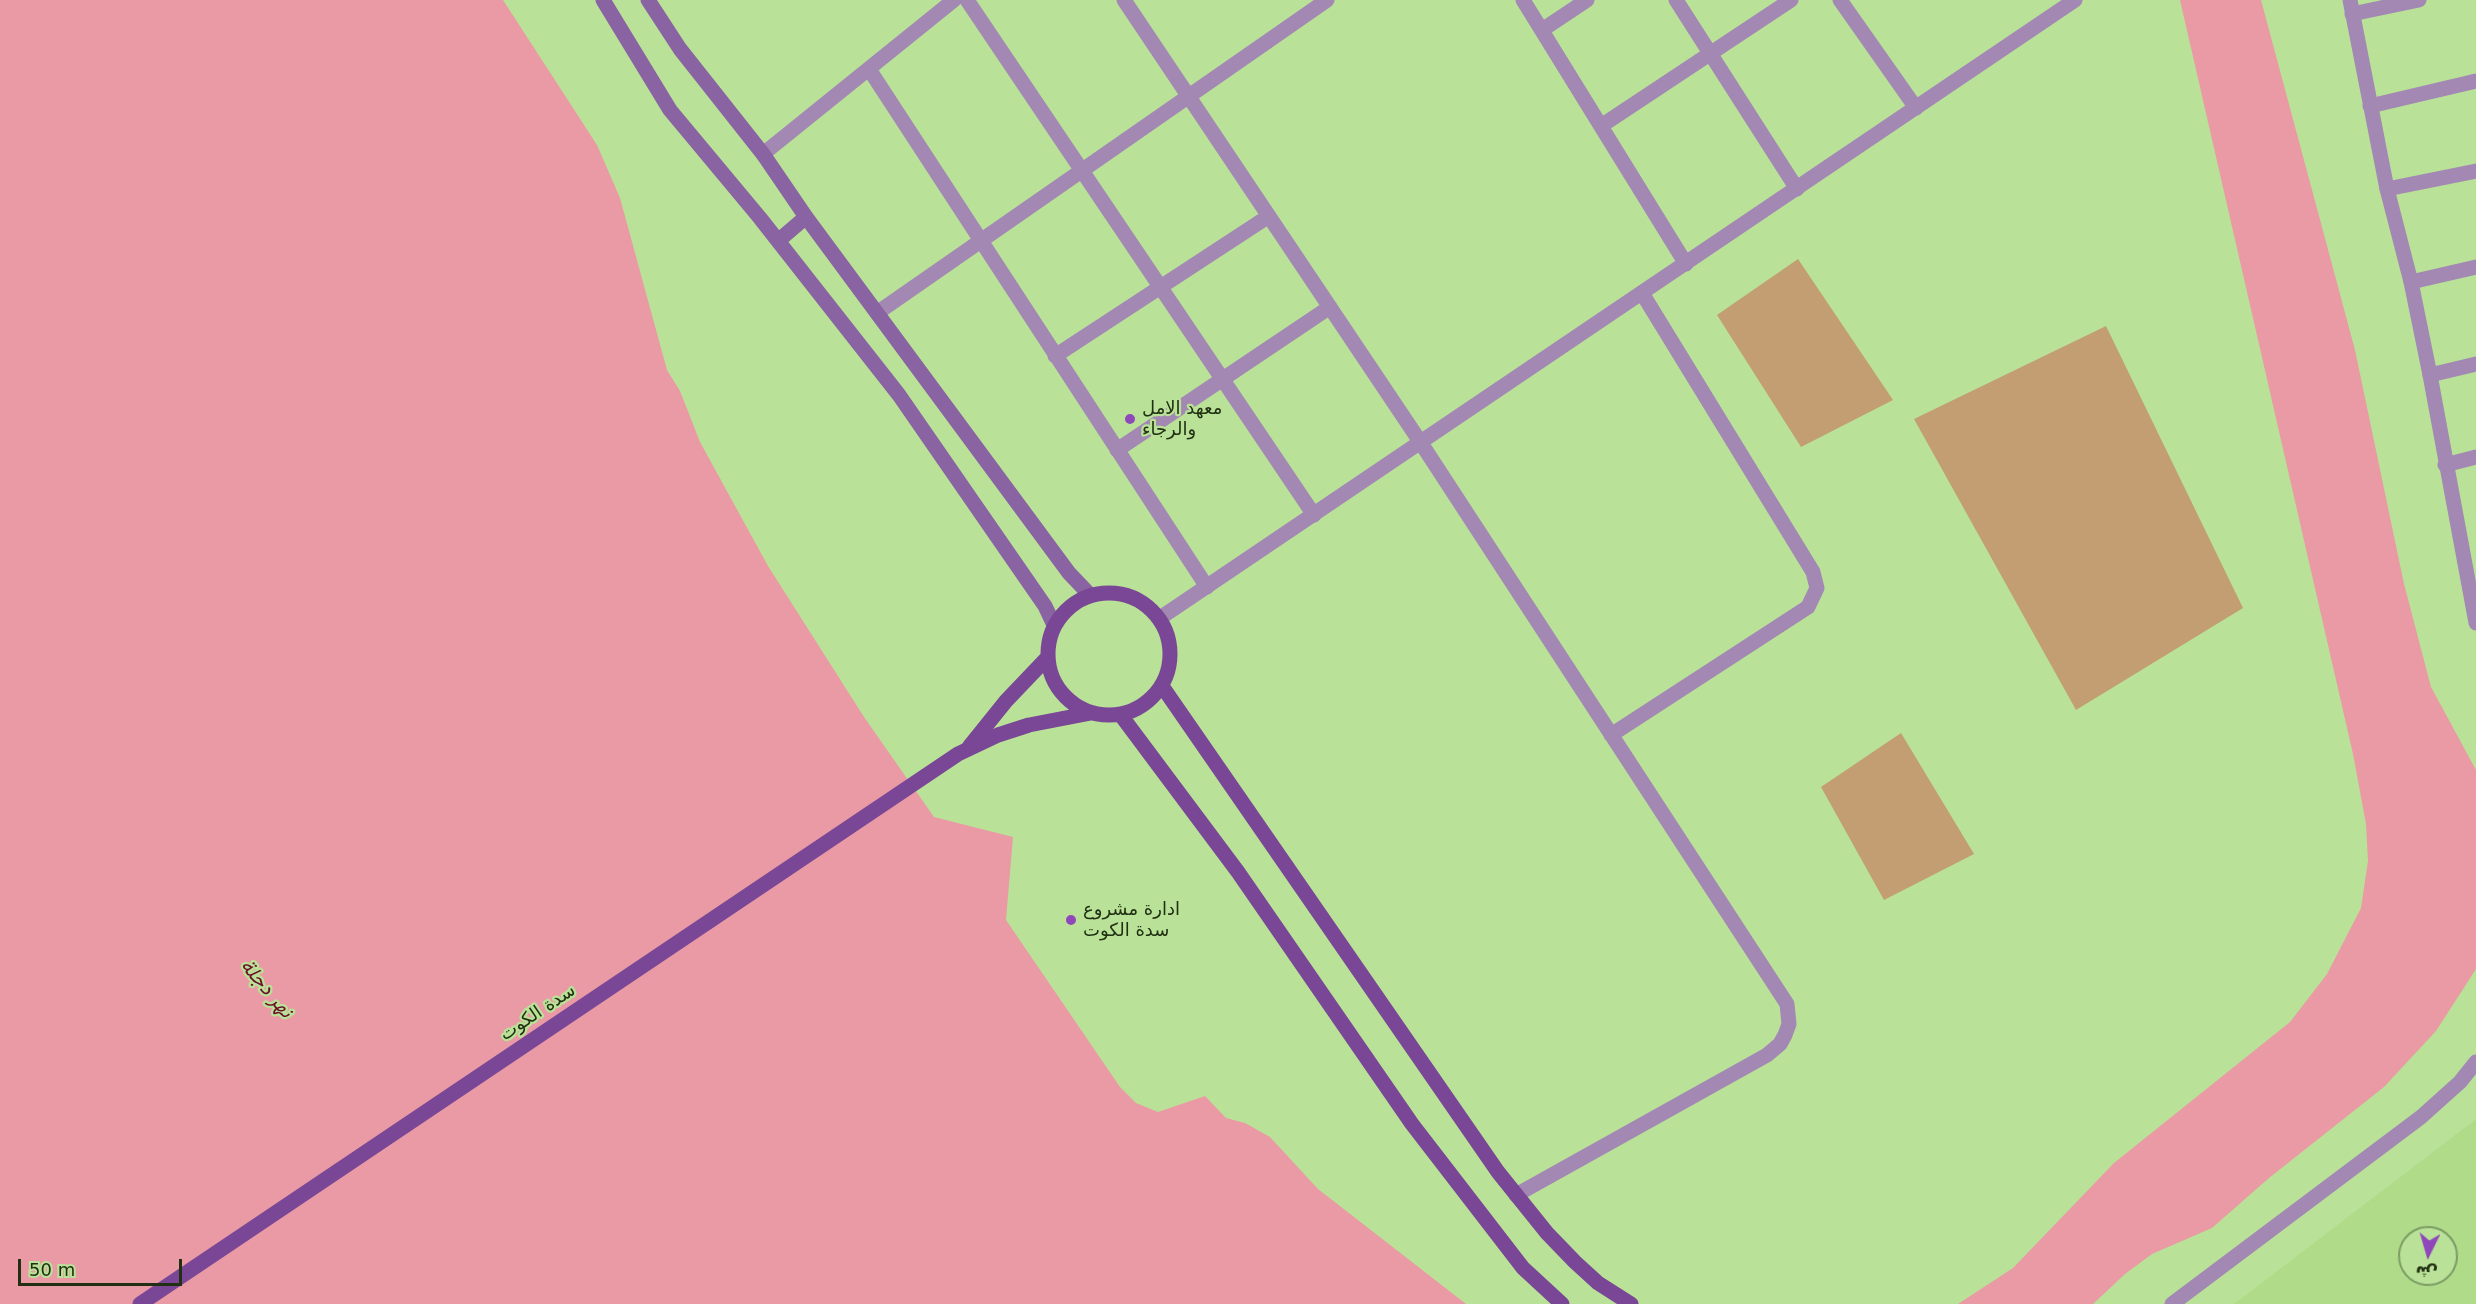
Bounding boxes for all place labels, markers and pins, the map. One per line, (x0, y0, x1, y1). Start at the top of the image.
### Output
place label: معهد الامل والرجاء (1142, 398, 1222, 440)
marker: معهد الامل والرجاء (1123, 412, 1137, 426)
place label: ادارة مشروع سدة الكوت (1083, 899, 1180, 942)
marker: ادارة مشروع سدة الكوت (1064, 913, 1078, 927)

